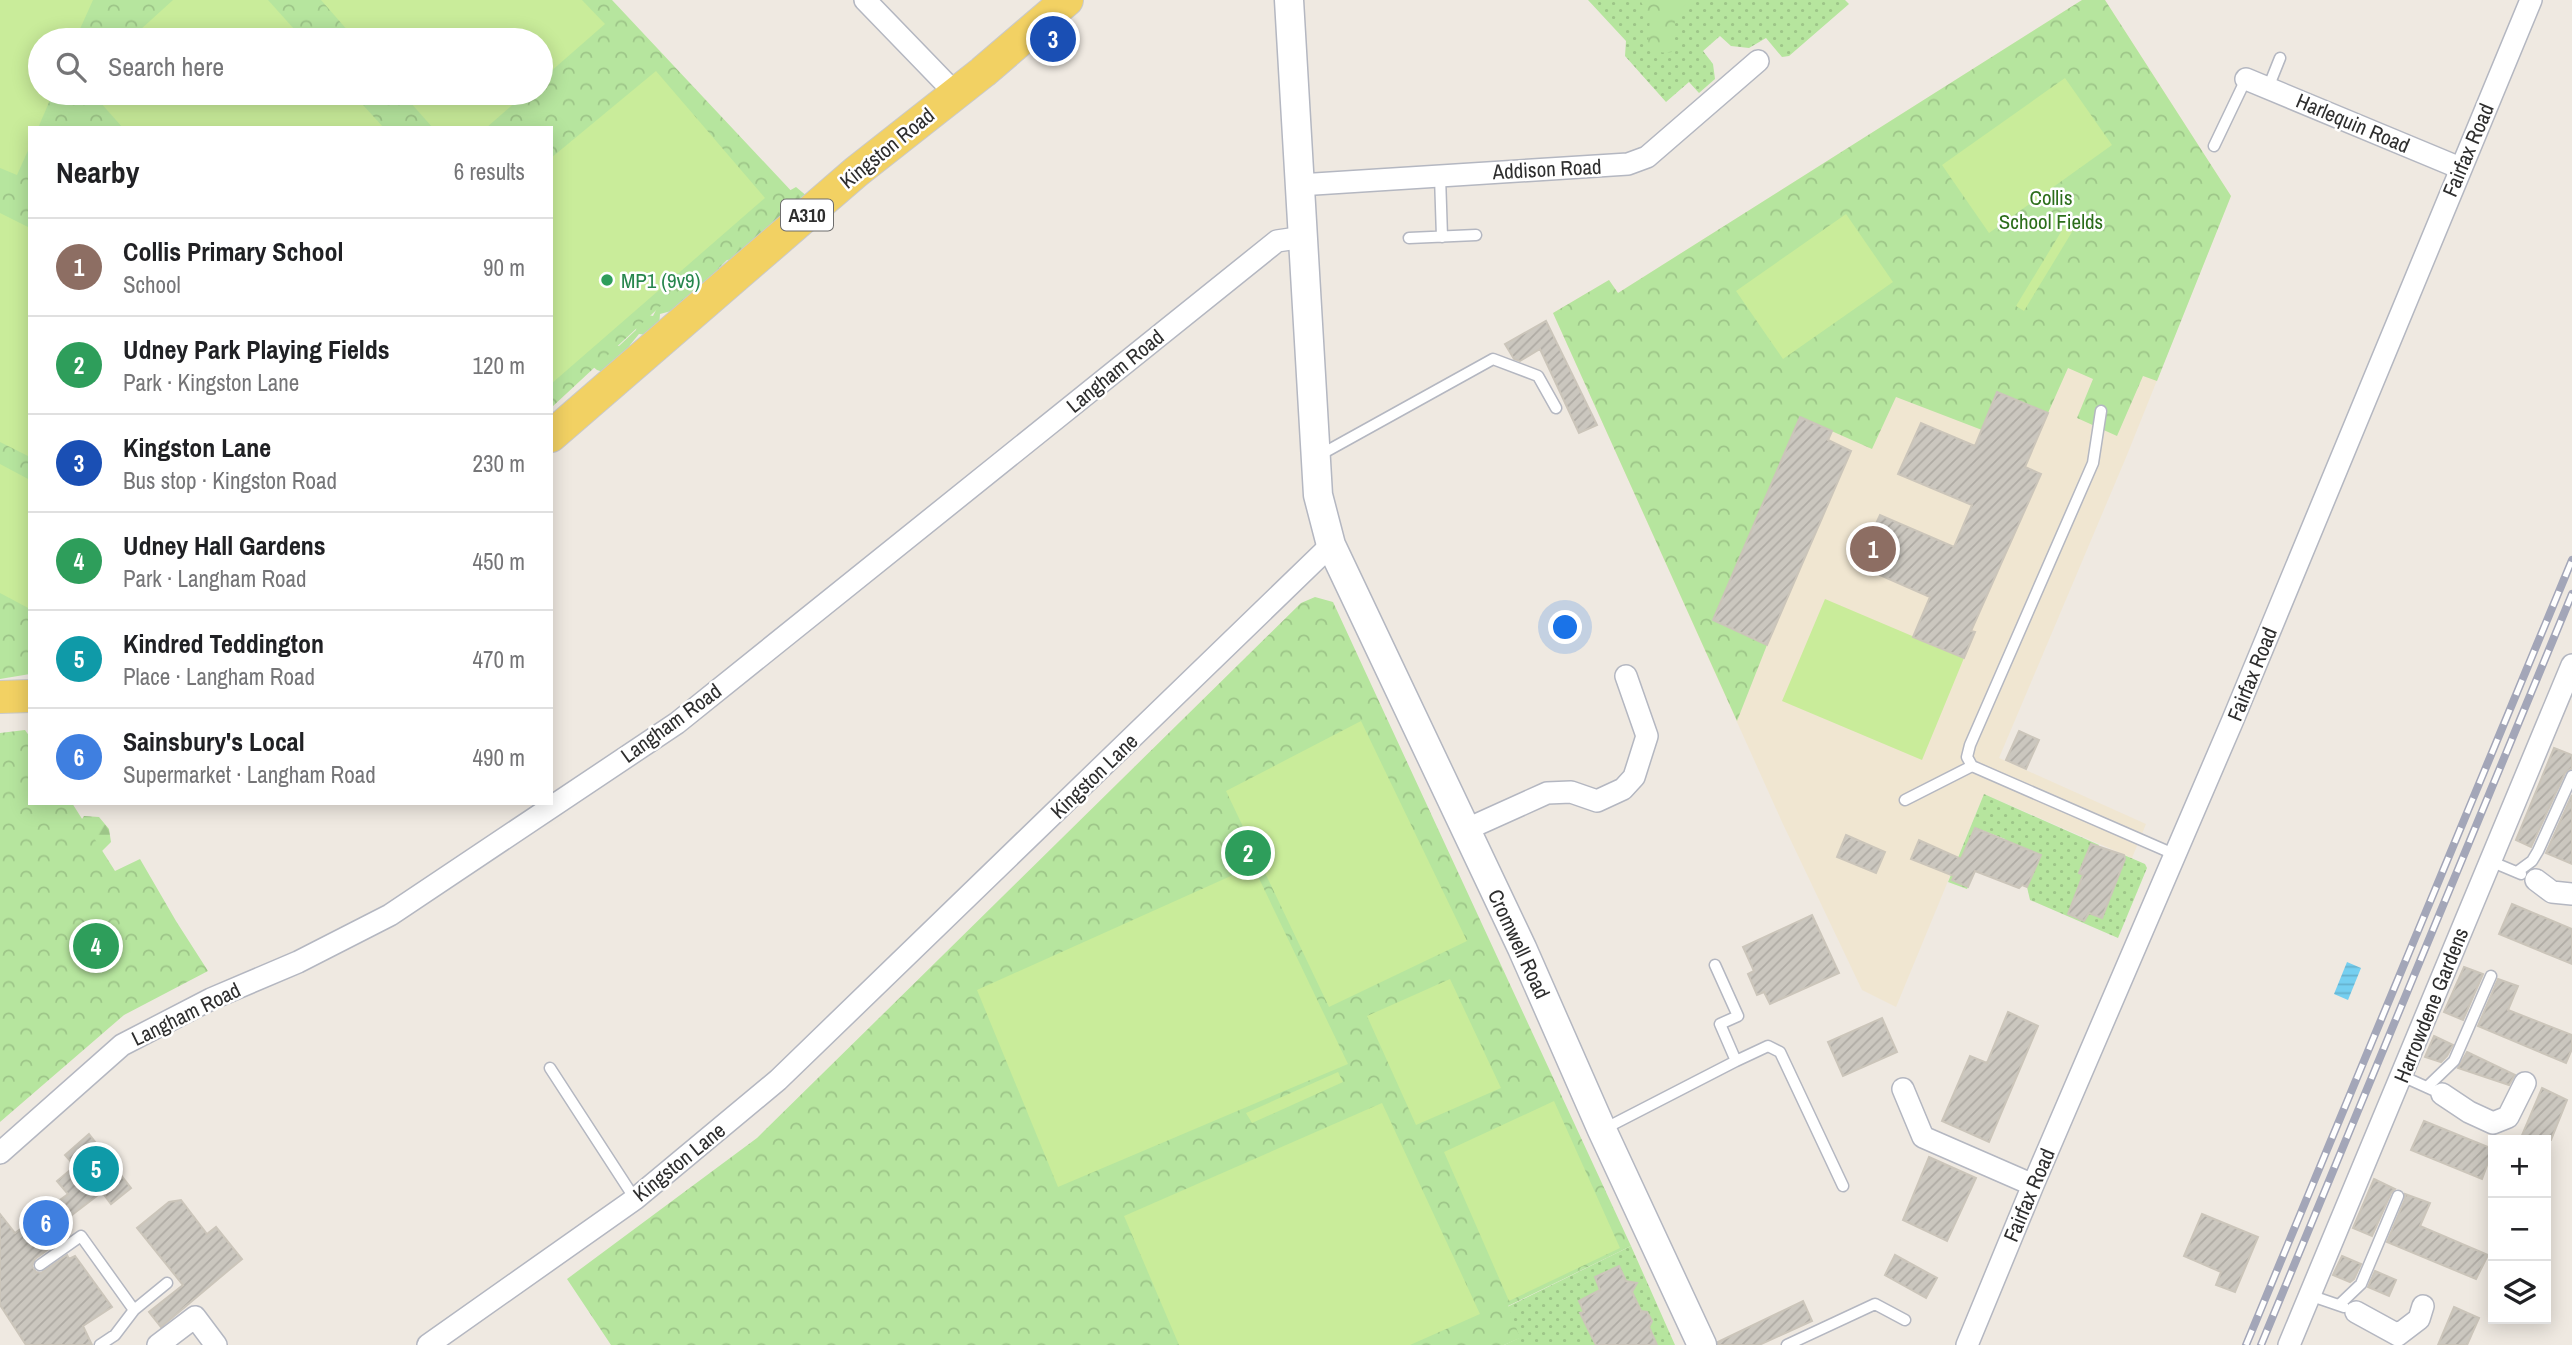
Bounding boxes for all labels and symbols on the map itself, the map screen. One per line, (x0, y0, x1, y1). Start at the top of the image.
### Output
pin: 3 (1030, 13, 1076, 65)
street label: Harlequin Road (2292, 86, 2414, 160)
street label: Fairfax Road (2435, 99, 2501, 201)
street label: Kingston Road (834, 101, 940, 195)
street label: Addison Road (1491, 152, 1602, 186)
park label: Collis School Fields (1999, 183, 2103, 236)
road number: A310 (781, 200, 833, 230)
place label: MP1 (9v9) (621, 266, 700, 295)
marker: MP1 (9v9) (599, 272, 615, 288)
street label: Langham Road (1060, 323, 1170, 419)
pin: 1 (1850, 523, 1896, 575)
your location (1548, 610, 1582, 644)
street label: Fairfax Road (2220, 623, 2284, 725)
street label: Langham Road (615, 677, 727, 769)
street label: Kingston Lane (1044, 727, 1144, 825)
pin: 2 (1225, 827, 1271, 879)
street label: Cromwell Road (1481, 885, 1557, 1003)
pin: 4 (73, 920, 119, 972)
street label: Harrowdene Gardens (2387, 923, 2475, 1087)
street label: Langham Road (127, 975, 245, 1053)
street label: Kingston Lane (627, 1116, 731, 1208)
pin: 5 (73, 1143, 119, 1195)
street label: Fairfax Road (1996, 1144, 2062, 1246)
pin: 6 (23, 1197, 69, 1249)

